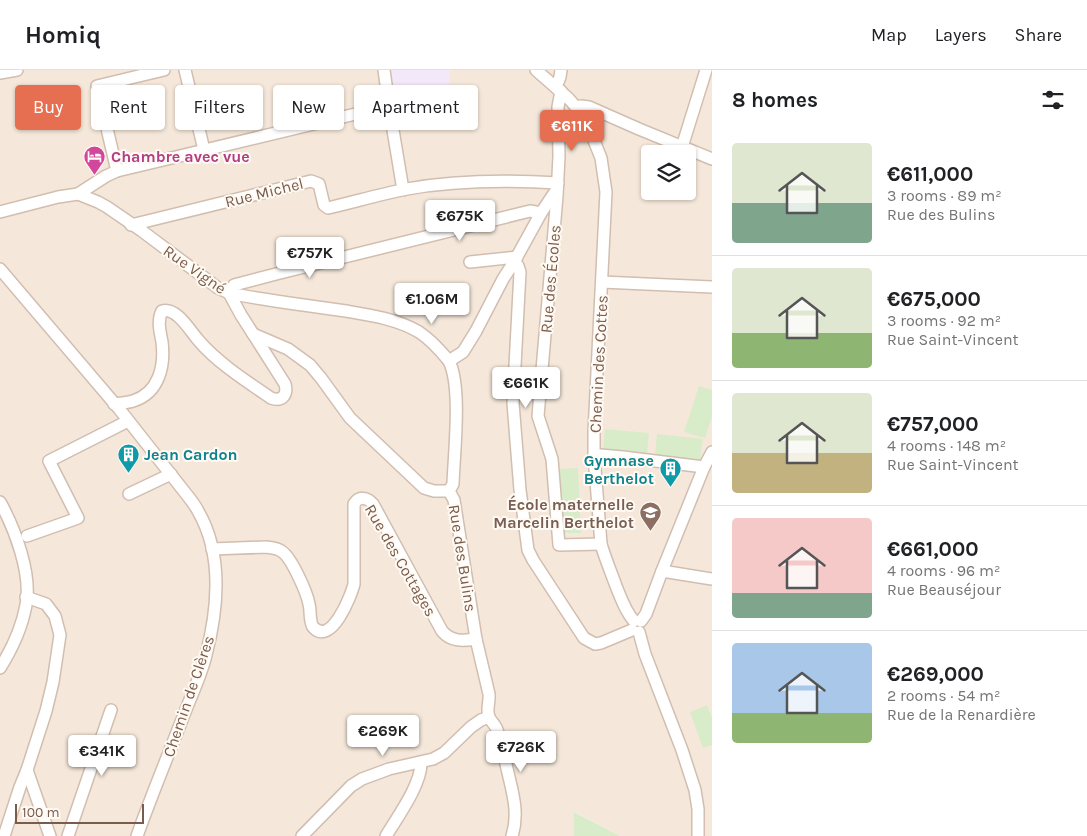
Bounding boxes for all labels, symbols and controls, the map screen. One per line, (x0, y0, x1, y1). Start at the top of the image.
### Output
text: Homiq (25, 21, 101, 49)
text: Map (871, 24, 907, 46)
text: Layers (935, 24, 987, 46)
text: Share (1015, 24, 1062, 46)
chip: Buy (15, 85, 81, 130)
chip: Rent (91, 85, 165, 130)
chip: Filters (175, 85, 263, 130)
chip: New (273, 85, 344, 130)
chip: Apartment (354, 85, 478, 130)
icon: filters (1039, 86, 1067, 114)
text: 8 homes (732, 88, 818, 112)
pin: €611K (537, 109, 607, 152)
text: €611K (551, 116, 593, 135)
hotel icon: Chambre avec vue (83, 144, 107, 175)
map controls (641, 145, 696, 200)
button: layers (641, 145, 696, 200)
place label: Chambre avec vue (111, 147, 250, 166)
text: €611,000 (887, 162, 973, 186)
icon: home (772, 163, 832, 223)
street label: Rue Michel (223, 174, 305, 211)
text: 3 rooms · 89 m² (887, 186, 1002, 205)
pin: €675K (425, 200, 495, 242)
text: Rue des Bulins (887, 205, 995, 224)
text: €675K (436, 206, 484, 225)
street label: Rue des Écoles (536, 224, 565, 334)
pin: €757K (275, 236, 345, 279)
street label: Rue Vigné (160, 241, 230, 298)
text: €757K (287, 243, 333, 262)
pin: €1.06M (391, 282, 473, 325)
text: €675,000 (887, 287, 981, 311)
icon: home (772, 288, 832, 348)
text: €1.06M (405, 289, 459, 308)
street label: Chemin des Cottes (585, 295, 612, 433)
text: 3 rooms · 92 m² (887, 311, 1001, 330)
text: Rue Saint-Vincent (887, 330, 1019, 349)
pin: €661K (491, 366, 561, 409)
text: €661K (503, 373, 549, 392)
text: €757,000 (887, 412, 979, 436)
icon: home (772, 413, 832, 473)
text: 4 rooms · 148 m² (887, 436, 1006, 455)
building icon: Jean Cardon (116, 442, 140, 473)
place label: Jean Cardon (144, 445, 238, 464)
place label: Gymnase Berthelot (584, 451, 654, 488)
text: Rue Saint-Vincent (887, 455, 1019, 474)
building icon: Gymnase Berthelot (658, 457, 682, 488)
place label: École maternelle Marcelin Berthelot (493, 495, 634, 532)
street label: Rue des Cottages (361, 501, 440, 620)
school or university icon: École maternelle Marcelin Berthelot (638, 501, 662, 532)
street label: Rue des Bulins (445, 503, 480, 613)
text: €661,000 (887, 537, 978, 561)
icon: home (772, 538, 832, 598)
text: 4 rooms · 96 m² (887, 561, 1000, 580)
text: Rue Beauséjour (887, 580, 1001, 599)
street label: Chemin de Clères (159, 633, 218, 759)
text: €269,000 (887, 662, 984, 686)
icon: home (772, 663, 832, 723)
text: 2 rooms · 54 m² (887, 686, 1000, 705)
text: Rue de la Renardière (887, 705, 1036, 724)
pin: €269K (348, 714, 418, 757)
text: €269K (358, 721, 408, 740)
pin: €726K (486, 730, 556, 773)
pin: €341K (67, 734, 137, 777)
text: €726K (497, 737, 545, 756)
text: €341K (79, 741, 125, 760)
scale bar (15, 801, 144, 824)
text: 100 m (22, 804, 60, 821)

